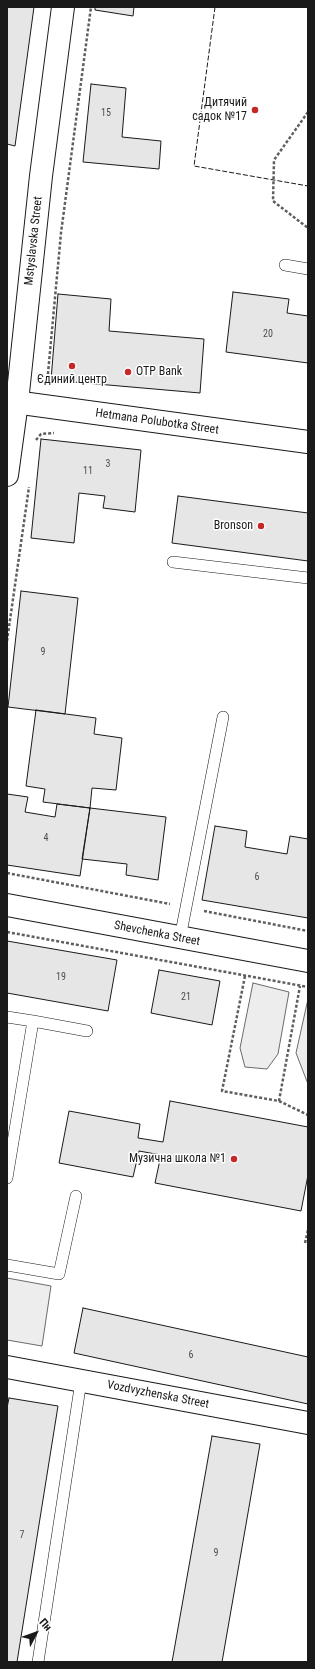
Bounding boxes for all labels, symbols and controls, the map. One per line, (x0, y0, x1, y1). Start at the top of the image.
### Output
place label: Дитячий садок №17 (192, 96, 247, 124)
marker: Дитячий садок №17 (250, 105, 260, 115)
house number: 15 (101, 107, 111, 119)
street label: Mstyslavska Street (22, 196, 46, 286)
house number: 20 (263, 328, 273, 340)
marker: Єдиний центр (67, 361, 77, 371)
place label: OTP Bank (136, 365, 182, 379)
marker: OTP Bank (123, 367, 133, 377)
place label: Єдиний центр (37, 373, 107, 387)
street label: Hetmana Polubotka Street (94, 406, 220, 438)
house number: 3 (106, 458, 110, 470)
house number: 11 (83, 465, 93, 477)
place label: Bronson (214, 519, 253, 533)
marker: Bronson (256, 521, 266, 531)
house number: 9 (41, 646, 45, 658)
house number: 4 (44, 832, 48, 844)
house number: 6 (255, 871, 259, 883)
street label: Shevchenka Street (113, 919, 201, 949)
house number: 19 (56, 971, 66, 983)
house number: 21 (181, 991, 191, 1003)
place label: Музична школа №1 (129, 1152, 226, 1166)
marker: Музична школа №1 (229, 1154, 239, 1164)
house number: 6 (189, 1349, 193, 1361)
street label: Vozdvyzhenska Street (106, 1378, 210, 1412)
house number: 7 (20, 1529, 24, 1541)
house number: 9 (214, 1547, 218, 1559)
north arrow (16, 1613, 56, 1653)
text: Пн (36, 1616, 54, 1634)

